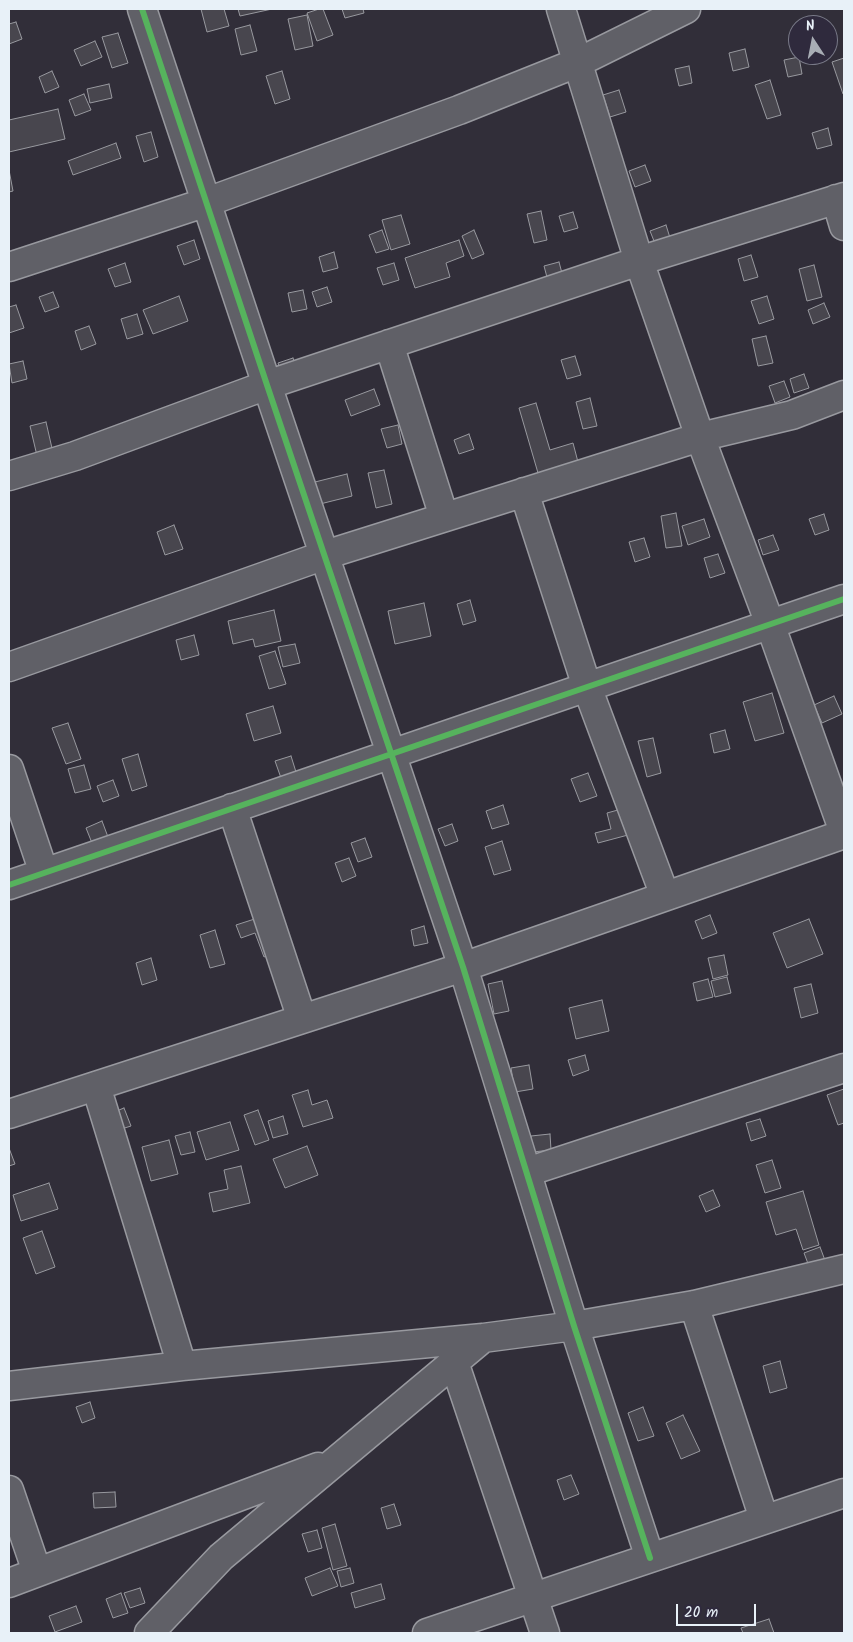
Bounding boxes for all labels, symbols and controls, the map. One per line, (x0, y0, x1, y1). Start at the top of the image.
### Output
north arrow (788, 15, 838, 65)
text: N (804, 15, 817, 38)
scale bar (678, 1594, 758, 1626)
text: 20 m (684, 1601, 718, 1625)

